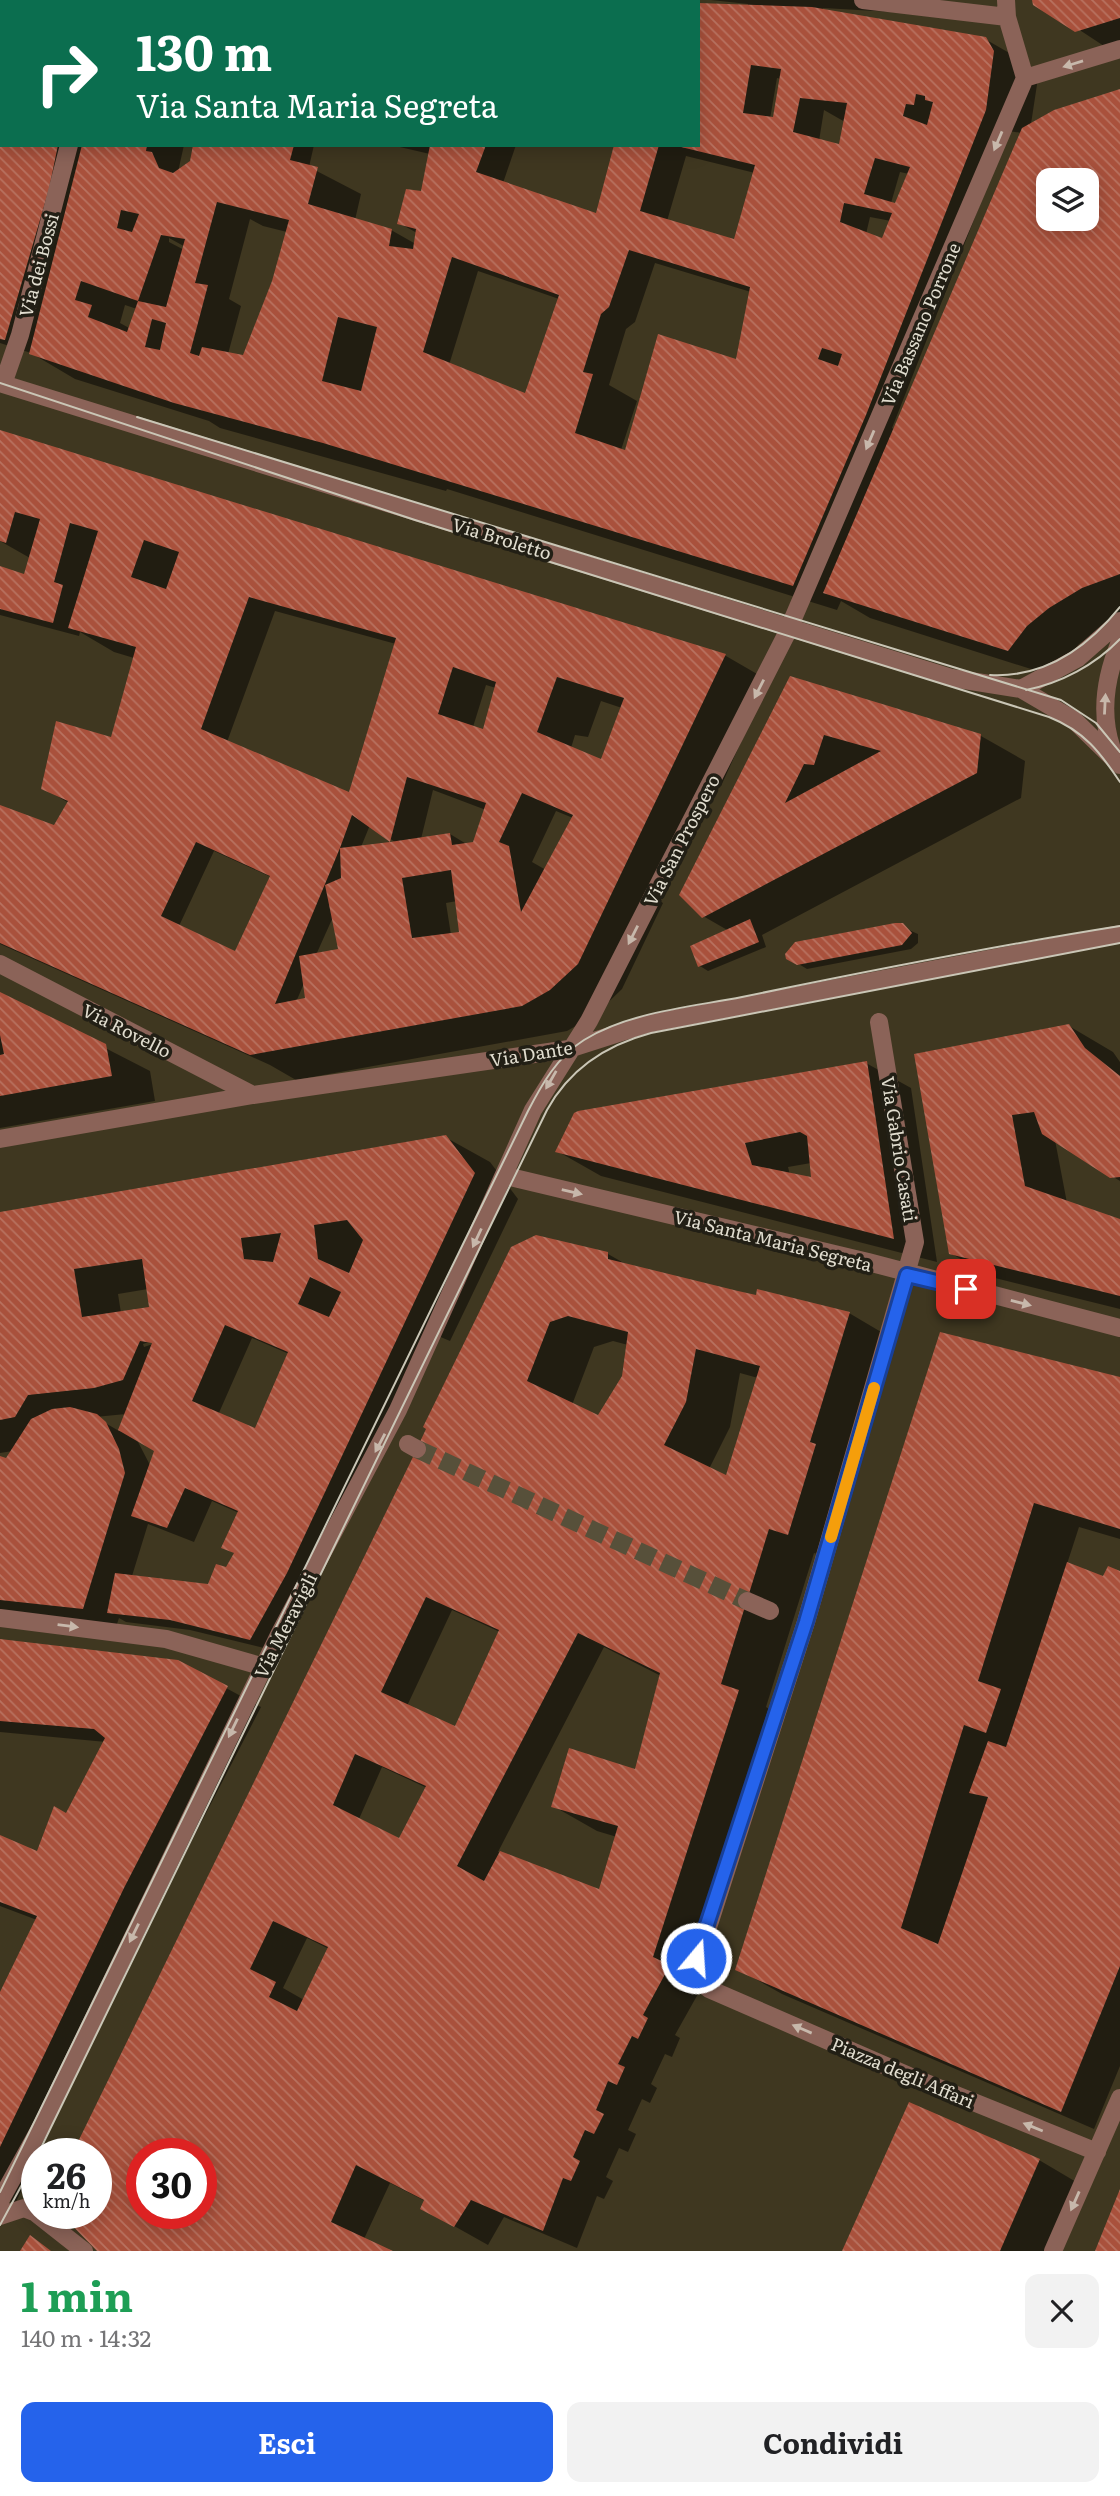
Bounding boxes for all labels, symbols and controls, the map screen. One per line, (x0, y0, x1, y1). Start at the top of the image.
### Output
text: 130 m (136, 13, 272, 86)
icon: right (21, 28, 112, 119)
one-way arrow (1062, 59, 1083, 69)
text: Via Santa Maria Segreta (136, 80, 498, 128)
one-way arrow (992, 131, 1004, 151)
map controls (1036, 168, 1099, 231)
button: layers (1036, 168, 1099, 231)
street label: Via dei Bossi (11, 210, 65, 320)
street label: Via Bassano Porrone (873, 238, 967, 410)
one-way arrow (864, 430, 875, 451)
street label: Via Broletto (449, 510, 555, 566)
one-way arrow (753, 679, 764, 699)
one-way arrow (1100, 692, 1111, 714)
street label: Via San Prospero (636, 769, 726, 911)
one-way arrow (627, 925, 638, 945)
street label: Via Rovello (78, 996, 176, 1064)
street label: Via Dante (488, 1033, 574, 1073)
one-way arrow (545, 1070, 558, 1089)
street label: Via Gabrio Casati (875, 1074, 925, 1224)
one-way arrow (561, 1187, 583, 1198)
street label: Via Santa Maria Segreta (671, 1202, 875, 1278)
one-way arrow (471, 1228, 483, 1248)
pin (936, 1259, 996, 1319)
icon: arrive (947, 1270, 985, 1308)
one-way arrow (1010, 1298, 1032, 1309)
one-way arrow (374, 1434, 386, 1453)
street label: Via Meravigli (247, 1568, 323, 1682)
one-way arrow (57, 1621, 79, 1632)
one-way arrow (228, 1718, 239, 1738)
position arrow (659, 1921, 733, 1995)
one-way arrow (128, 1923, 140, 1943)
one-way arrow (791, 2023, 812, 2034)
street label: Piazza degli Affari (827, 2030, 979, 2114)
one-way arrow (1023, 2121, 1044, 2132)
speed limit sign: 30 (126, 2138, 217, 2229)
text: 26 (47, 2148, 86, 2200)
text: km/h (43, 2187, 90, 2214)
one-way arrow (1069, 2191, 1080, 2212)
text: 1 min (21, 2263, 133, 2325)
button: close (1025, 2274, 1099, 2348)
text: 140 m · 14:32 (21, 2320, 151, 2354)
button: Esci (21, 2402, 553, 2482)
button: Condividi (567, 2402, 1099, 2482)

